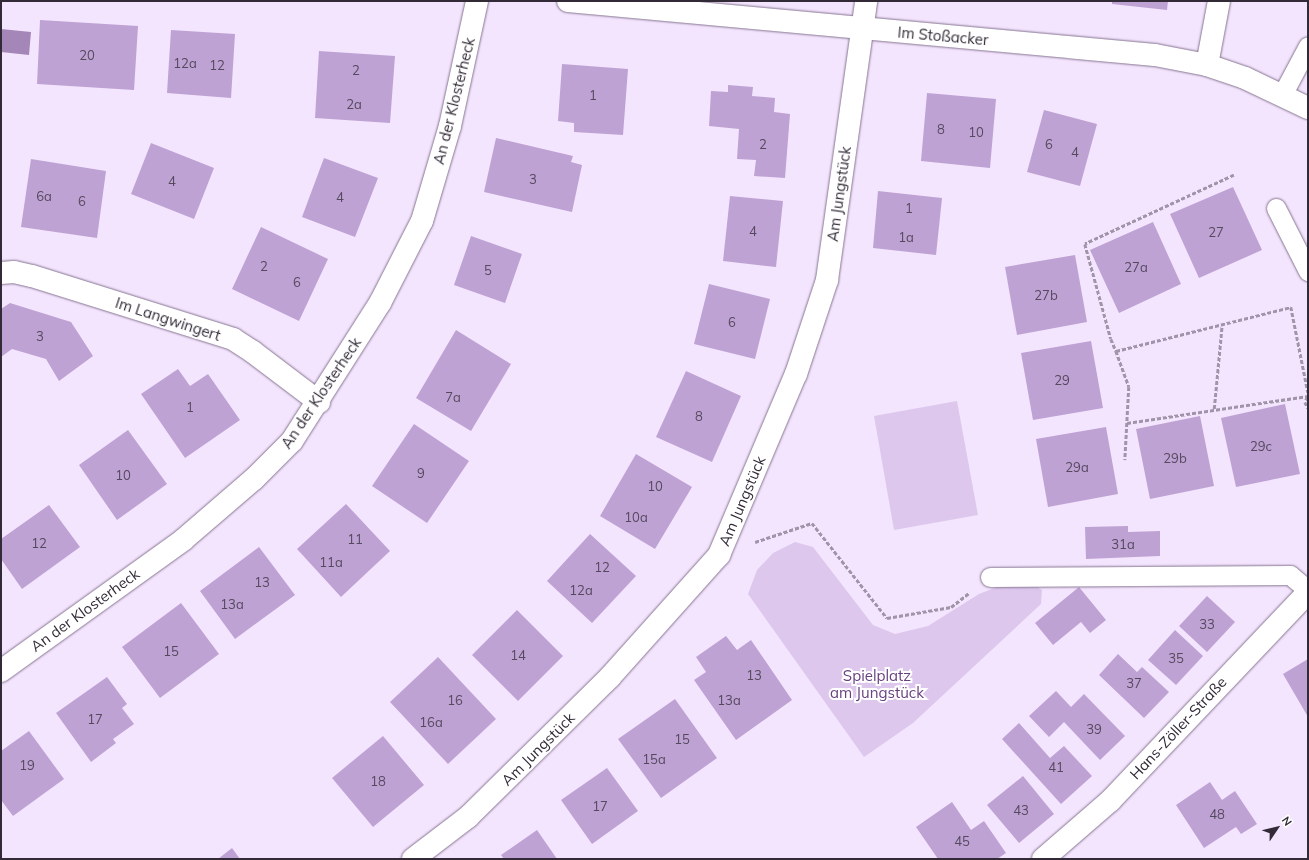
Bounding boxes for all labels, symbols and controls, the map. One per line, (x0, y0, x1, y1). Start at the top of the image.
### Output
street label: Im Stoßacker (897, 23, 989, 49)
street label: An der Klosterheck (430, 36, 478, 166)
house number: 20 (79, 47, 95, 63)
house number: 12a (173, 55, 197, 71)
house number: 12 (209, 57, 225, 73)
house number: 2 (352, 62, 360, 78)
house number: 1 (589, 87, 597, 103)
house number: 2a (346, 96, 362, 112)
house number: 8 (937, 121, 945, 137)
house number: 10 (968, 124, 984, 140)
house number: 2 (759, 136, 767, 152)
house number: 6 (1045, 136, 1053, 152)
house number: 4 (1071, 144, 1079, 160)
street label: Am Jungstück (823, 145, 855, 243)
house number: 3 (529, 171, 537, 187)
house number: 4 (168, 173, 176, 189)
house number: 6a (36, 188, 52, 204)
house number: 4 (336, 189, 344, 205)
house number: 6 (78, 193, 86, 209)
house number: 1 (905, 200, 913, 216)
house number: 4 (749, 223, 757, 239)
house number: 27 (1208, 224, 1224, 240)
house number: 1a (898, 229, 914, 245)
house number: 2 (260, 258, 268, 274)
house number: 27a (1124, 259, 1148, 275)
house number: 5 (484, 262, 492, 278)
house number: 6 (293, 274, 301, 290)
house number: 27b (1034, 287, 1058, 303)
street label: Im Langwingert (113, 293, 223, 345)
house number: 6 (728, 314, 736, 330)
house number: 3 (36, 328, 44, 344)
street label: An der Klosterheck (277, 334, 365, 452)
house number: 29 (1054, 372, 1070, 388)
house number: 7a (445, 389, 461, 405)
house number: 1 (186, 399, 194, 415)
house number: 8 (695, 408, 703, 424)
house number: 29c (1250, 438, 1272, 454)
house number: 29b (1163, 450, 1187, 466)
street label: Am Jungstück (715, 453, 769, 549)
house number: 29a (1065, 459, 1089, 475)
house number: 9 (417, 465, 425, 481)
house number: 10 (115, 467, 131, 483)
house number: 10 (647, 478, 663, 494)
house number: 10a (624, 509, 648, 525)
house number: 11 (347, 531, 363, 547)
house number: 12 (31, 535, 47, 551)
house number: 31a (1111, 536, 1135, 552)
house number: 11a (319, 554, 343, 570)
house number: 12 (594, 559, 610, 575)
street label: An der Klosterheck (27, 564, 143, 656)
house number: 13 (254, 574, 270, 590)
house number: 12a (569, 582, 593, 598)
house number: 13a (220, 596, 244, 612)
house number: 33 (1199, 616, 1215, 632)
house number: 15 (163, 643, 179, 659)
house number: 14 (510, 647, 526, 663)
house number: 35 (1168, 650, 1184, 666)
park label: Spielplatz am Jungstück (830, 666, 924, 701)
house number: 13 (746, 667, 762, 683)
street label: Hans-Zöller-Straße (1126, 673, 1230, 783)
house number: 37 (1126, 675, 1142, 691)
house number: 16 (447, 692, 463, 708)
house number: 13a (717, 692, 741, 708)
street label: Am Jungstück (498, 709, 578, 789)
house number: 17 (87, 711, 103, 727)
house number: 16a (419, 714, 443, 730)
house number: 39 (1086, 721, 1102, 737)
house number: 15 (674, 731, 690, 747)
house number: 15a (642, 751, 666, 767)
house number: 19 (19, 757, 35, 773)
house number: 41 (1048, 759, 1064, 775)
house number: 18 (370, 773, 386, 789)
house number: 17 (592, 798, 608, 814)
house number: 43 (1013, 802, 1029, 818)
house number: 48 (1209, 806, 1225, 822)
north arrow (1257, 808, 1297, 848)
text: N (1279, 814, 1295, 829)
house number: 45 (954, 833, 970, 849)

